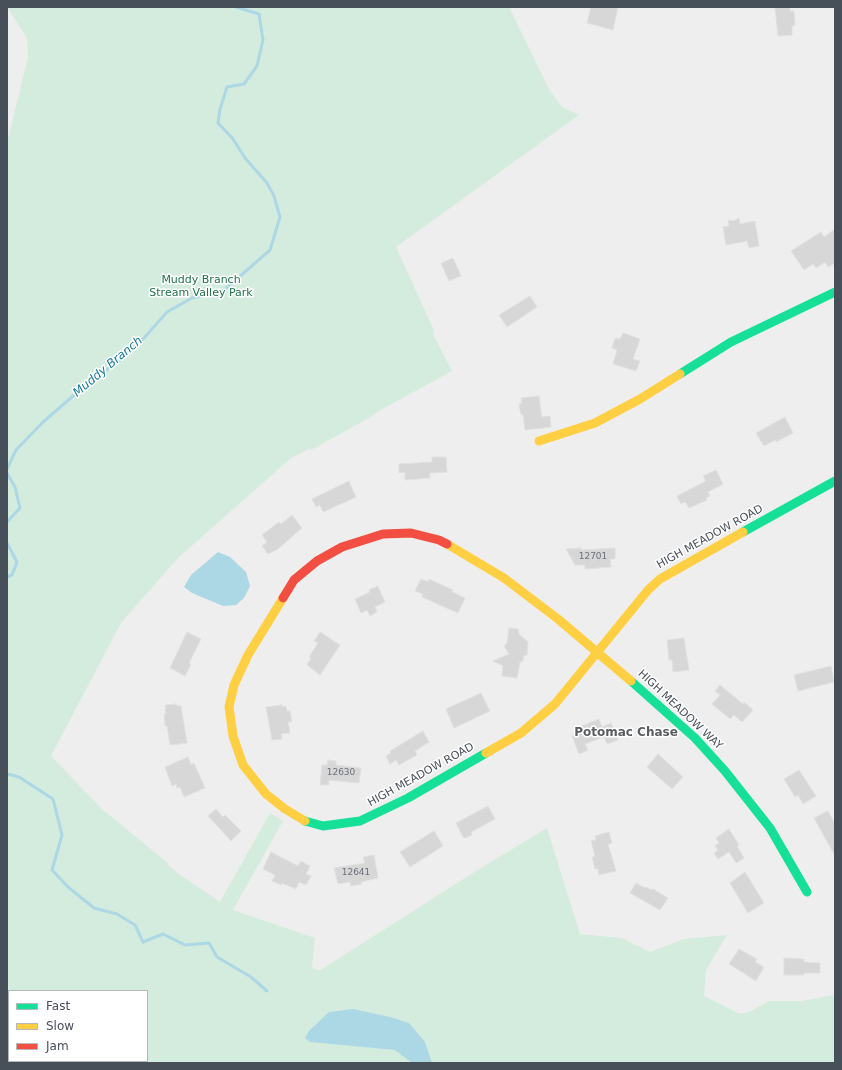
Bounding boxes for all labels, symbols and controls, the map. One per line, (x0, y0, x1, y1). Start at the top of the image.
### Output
park label: Muddy Branch Stream Valley Park (149, 273, 253, 299)
water label: Muddy Branch (70, 334, 146, 400)
street label: HIGH MEADOW ROAD (655, 502, 765, 572)
house number: 12701 (579, 552, 607, 562)
street label: HIGH MEADOW WAY (635, 667, 725, 753)
district label: Potomac Chase (574, 726, 678, 740)
street label: HIGH MEADOW ROAD (366, 740, 476, 810)
house number: 12630 (327, 768, 355, 778)
house number: 12641 (342, 868, 370, 878)
legend (8, 990, 148, 1062)
text: Fast (46, 999, 70, 1013)
text: Slow (46, 1019, 74, 1033)
text: Jam (46, 1039, 69, 1053)

